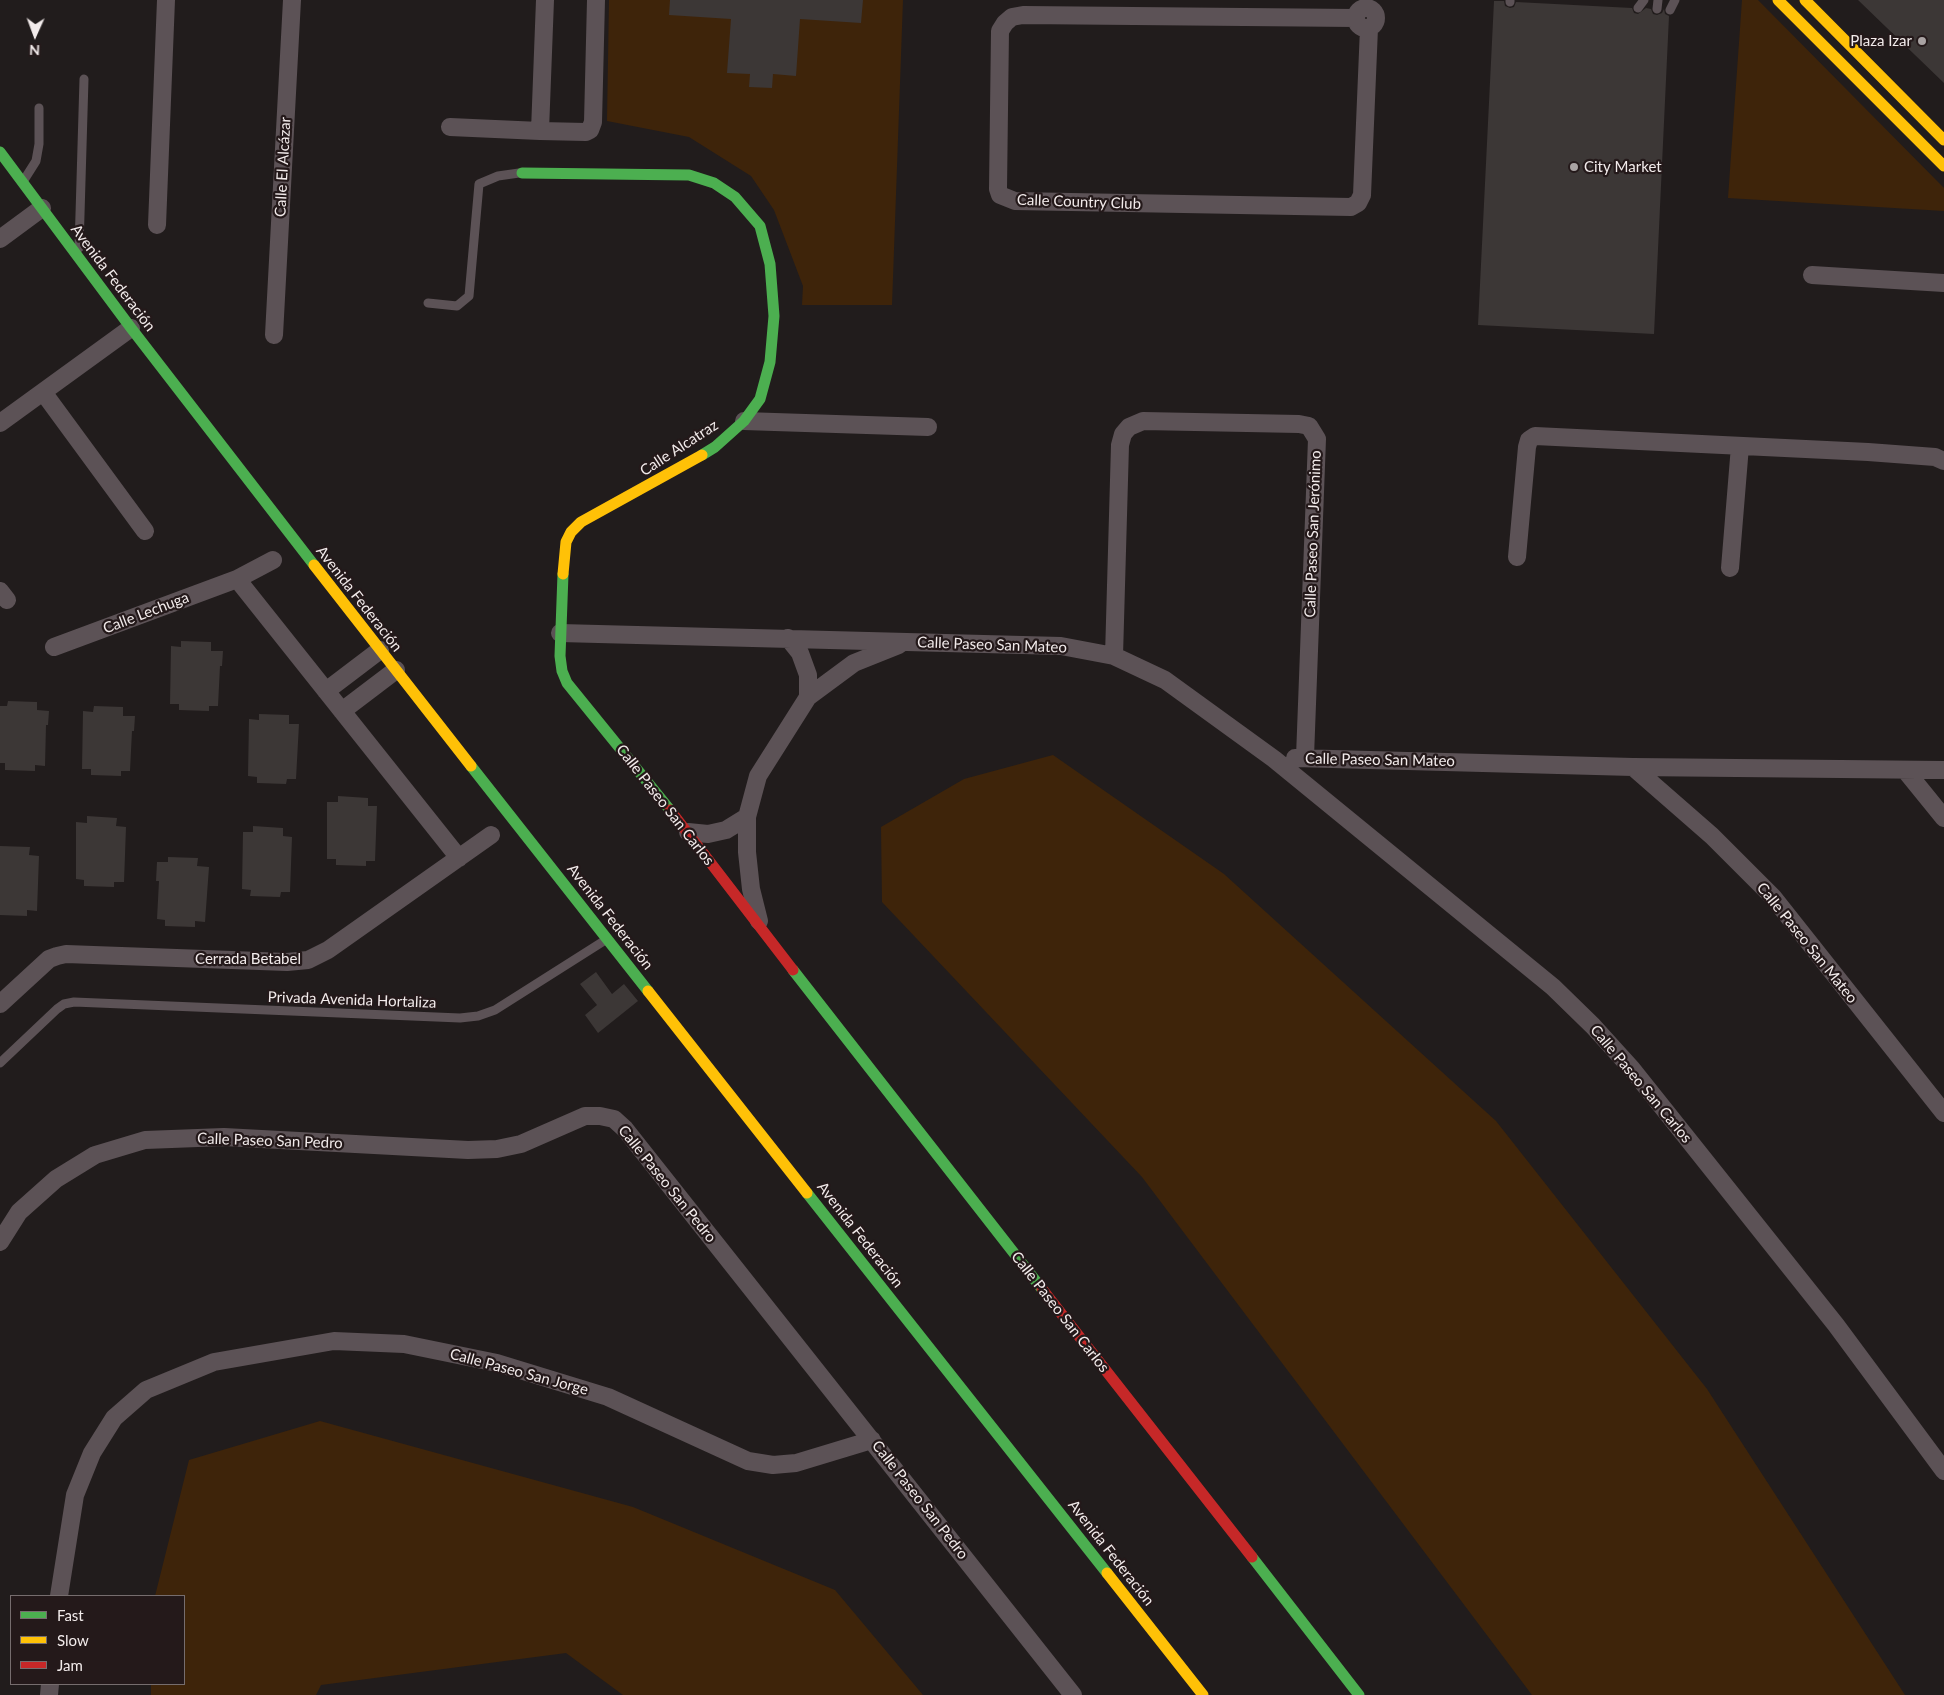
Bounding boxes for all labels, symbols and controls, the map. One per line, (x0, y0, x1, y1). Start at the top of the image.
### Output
north arrow (10, 10, 60, 60)
place label: Plaza Izar (1850, 32, 1912, 50)
marker: Plaza Izar (1916, 35, 1928, 47)
text: N (29, 42, 40, 59)
street label: Calle El Alcázar (271, 116, 295, 218)
place label: City Market (1584, 158, 1662, 176)
marker: City Market (1568, 161, 1580, 173)
street label: Calle Country Club (1017, 191, 1141, 213)
street label: Avenida Federación (67, 221, 159, 335)
street label: Calle Alcatraz (637, 416, 721, 480)
street label: Calle Paseo San Jerónimo (1301, 450, 1325, 618)
street label: Avenida Federación (312, 543, 406, 655)
street label: Calle Lechuga (101, 588, 191, 638)
street label: Calle Paseo San Mateo (917, 633, 1067, 657)
street label: Calle Paseo San Carlos (612, 741, 718, 869)
street label: Calle Paseo San Mateo (1305, 750, 1455, 770)
street label: Avenida Federación (563, 861, 657, 973)
street label: Calle Paseo San Mateo (1753, 879, 1861, 1007)
street label: Cerrada Betabel (195, 950, 301, 968)
street label: Privada Avenida Hortaliza (267, 988, 437, 1012)
street label: Calle Paseo San Carlos (1586, 1021, 1696, 1147)
street label: Calle Paseo San Pedro (614, 1122, 720, 1246)
street label: Calle Paseo San Pedro (197, 1129, 343, 1153)
street label: Avenida Federación (813, 1179, 907, 1291)
street label: Calle Paseo San Carlos (1007, 1248, 1113, 1376)
street label: Calle Paseo San Jorge (448, 1345, 590, 1399)
street label: Calle Paseo San Pedro (868, 1437, 972, 1563)
street label: Avenida Federación (1064, 1497, 1158, 1609)
legend (10, 1595, 185, 1685)
text: Fast (57, 1606, 84, 1624)
text: Slow (57, 1631, 89, 1649)
text: Jam (57, 1656, 83, 1674)

